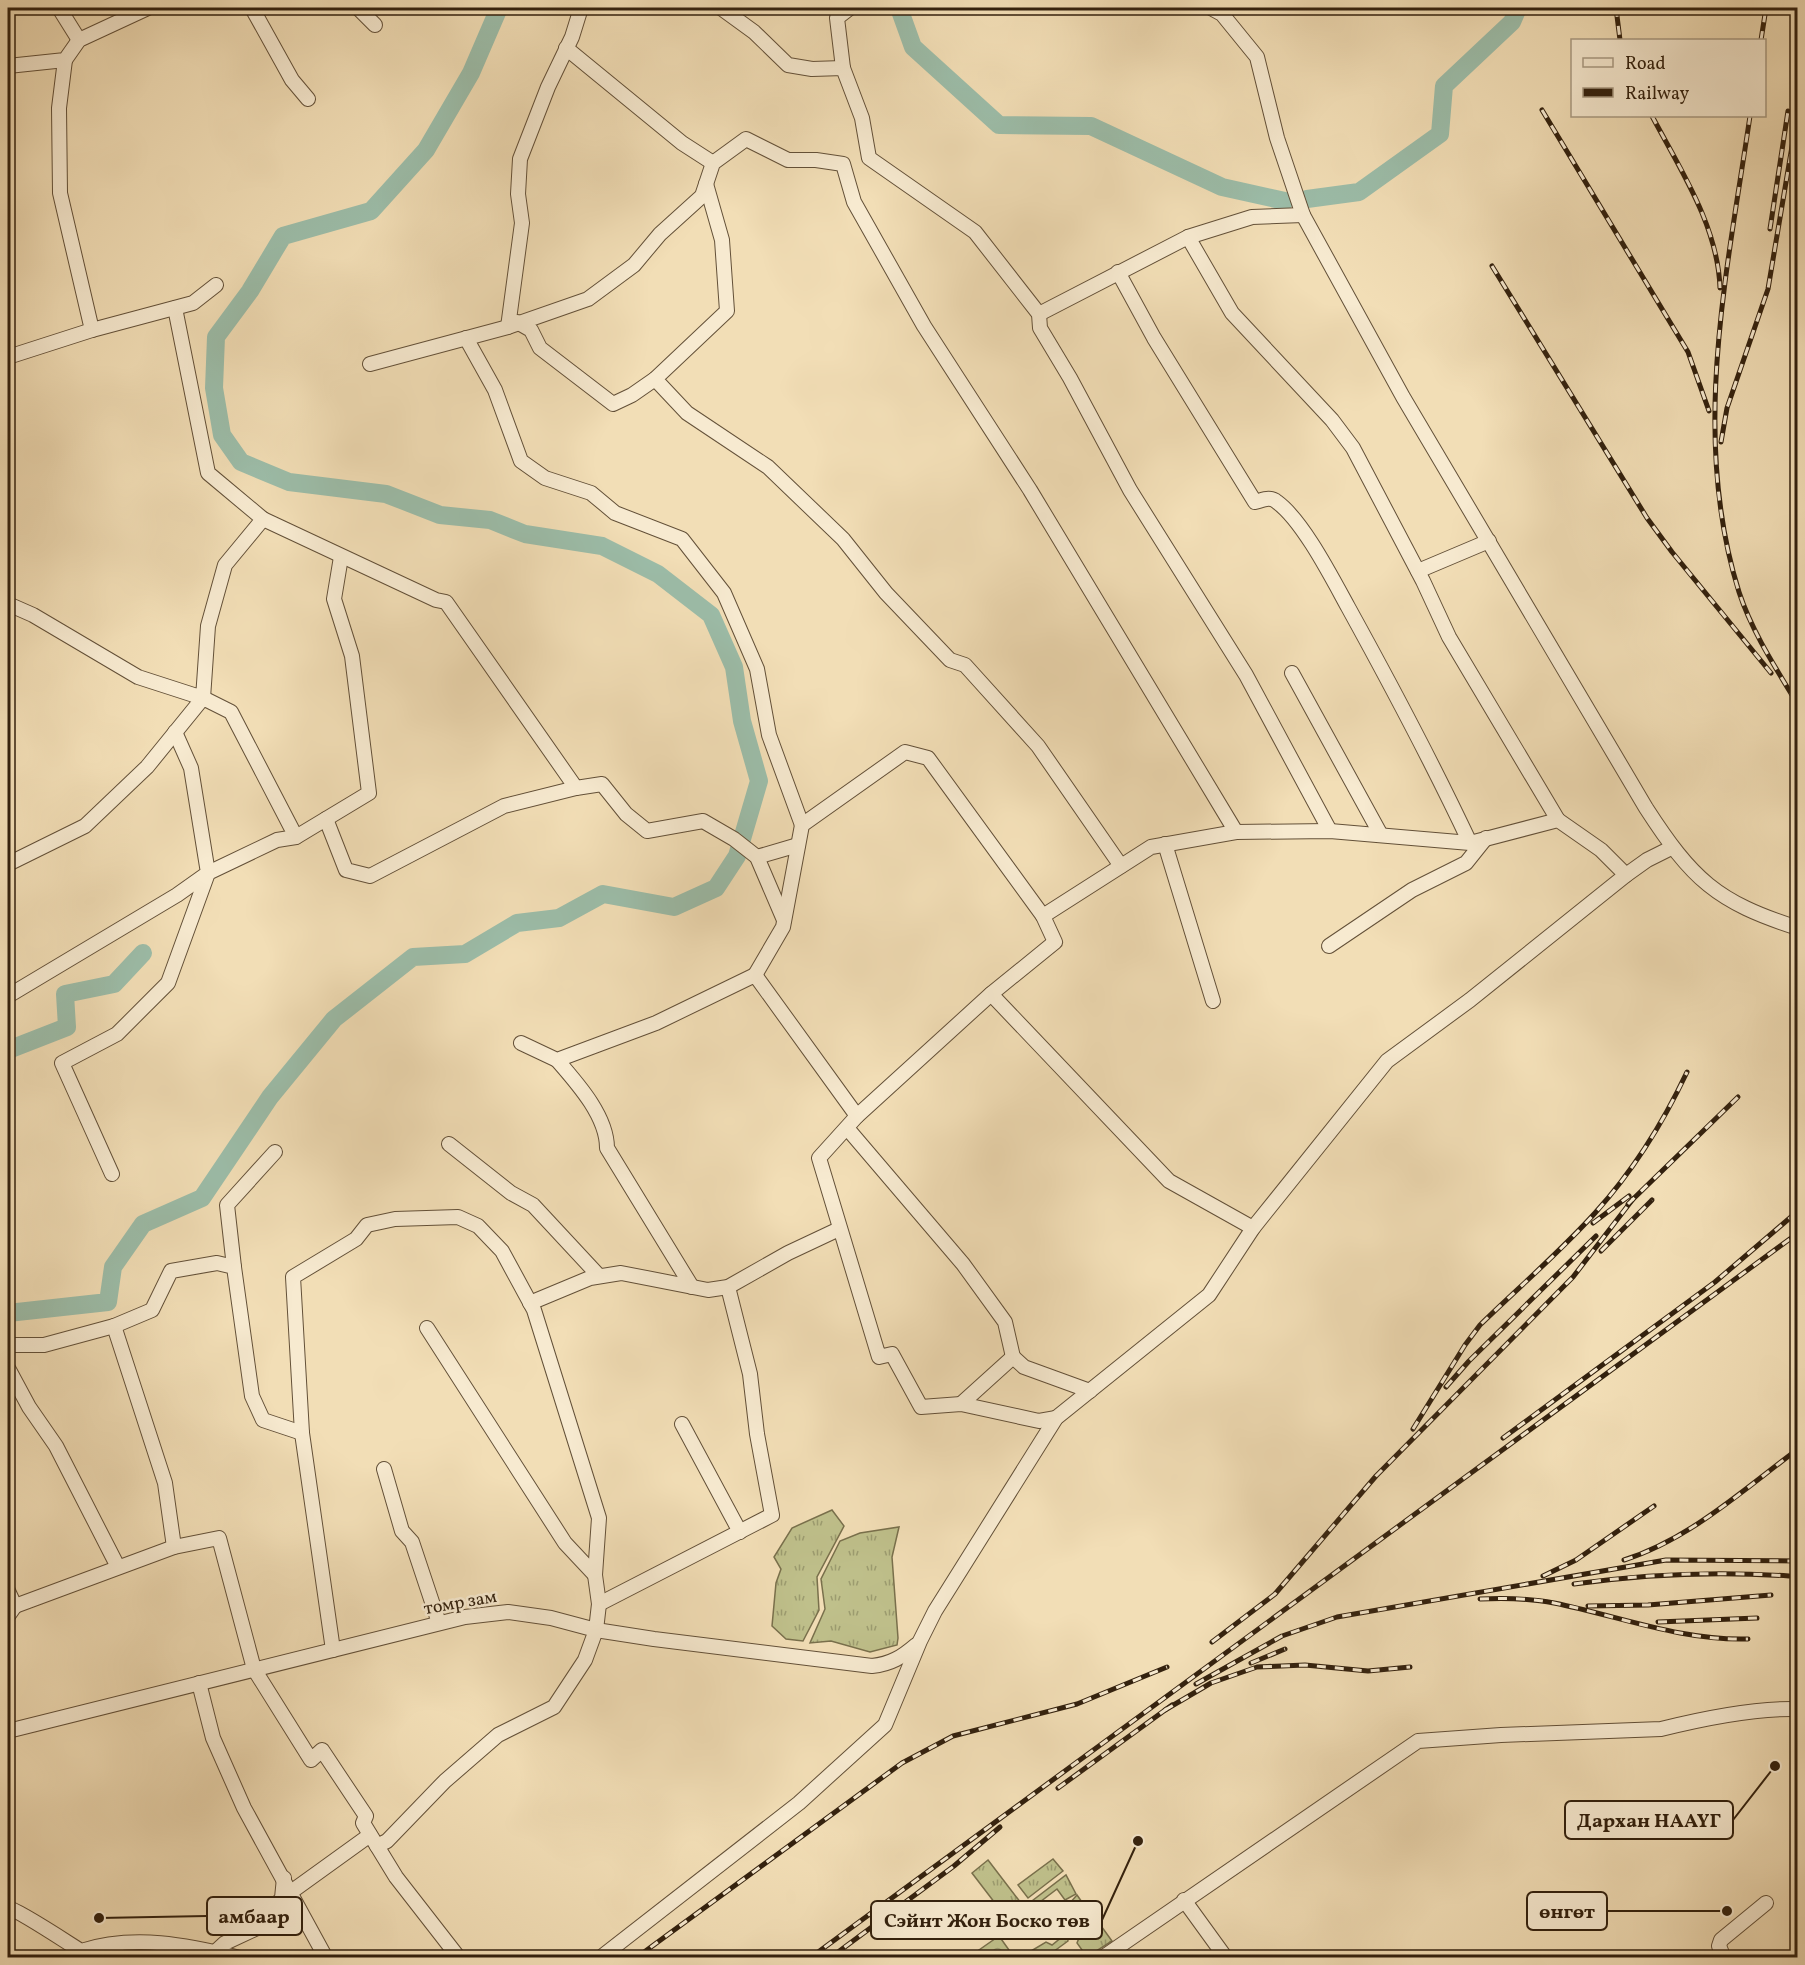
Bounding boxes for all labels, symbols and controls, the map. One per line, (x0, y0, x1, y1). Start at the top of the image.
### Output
legend (1571, 39, 1766, 117)
text: Road (1625, 52, 1666, 77)
text: Railway (1625, 82, 1689, 107)
street label: томр зам (422, 1585, 499, 1622)
callout: Дархан НААҮГ (1565, 1801, 1733, 1839)
text: Дархан НААҮГ (1577, 1808, 1721, 1836)
callout: өнгөт (1527, 1892, 1607, 1930)
callout: амбаар (207, 1897, 302, 1935)
text: өнгөт (1539, 1899, 1595, 1927)
callout: Сэйнт Жон Боско төв (871, 1901, 1102, 1939)
text: амбаар (218, 1904, 290, 1932)
text: Сэйнт Жон Боско төв (884, 1908, 1090, 1936)

